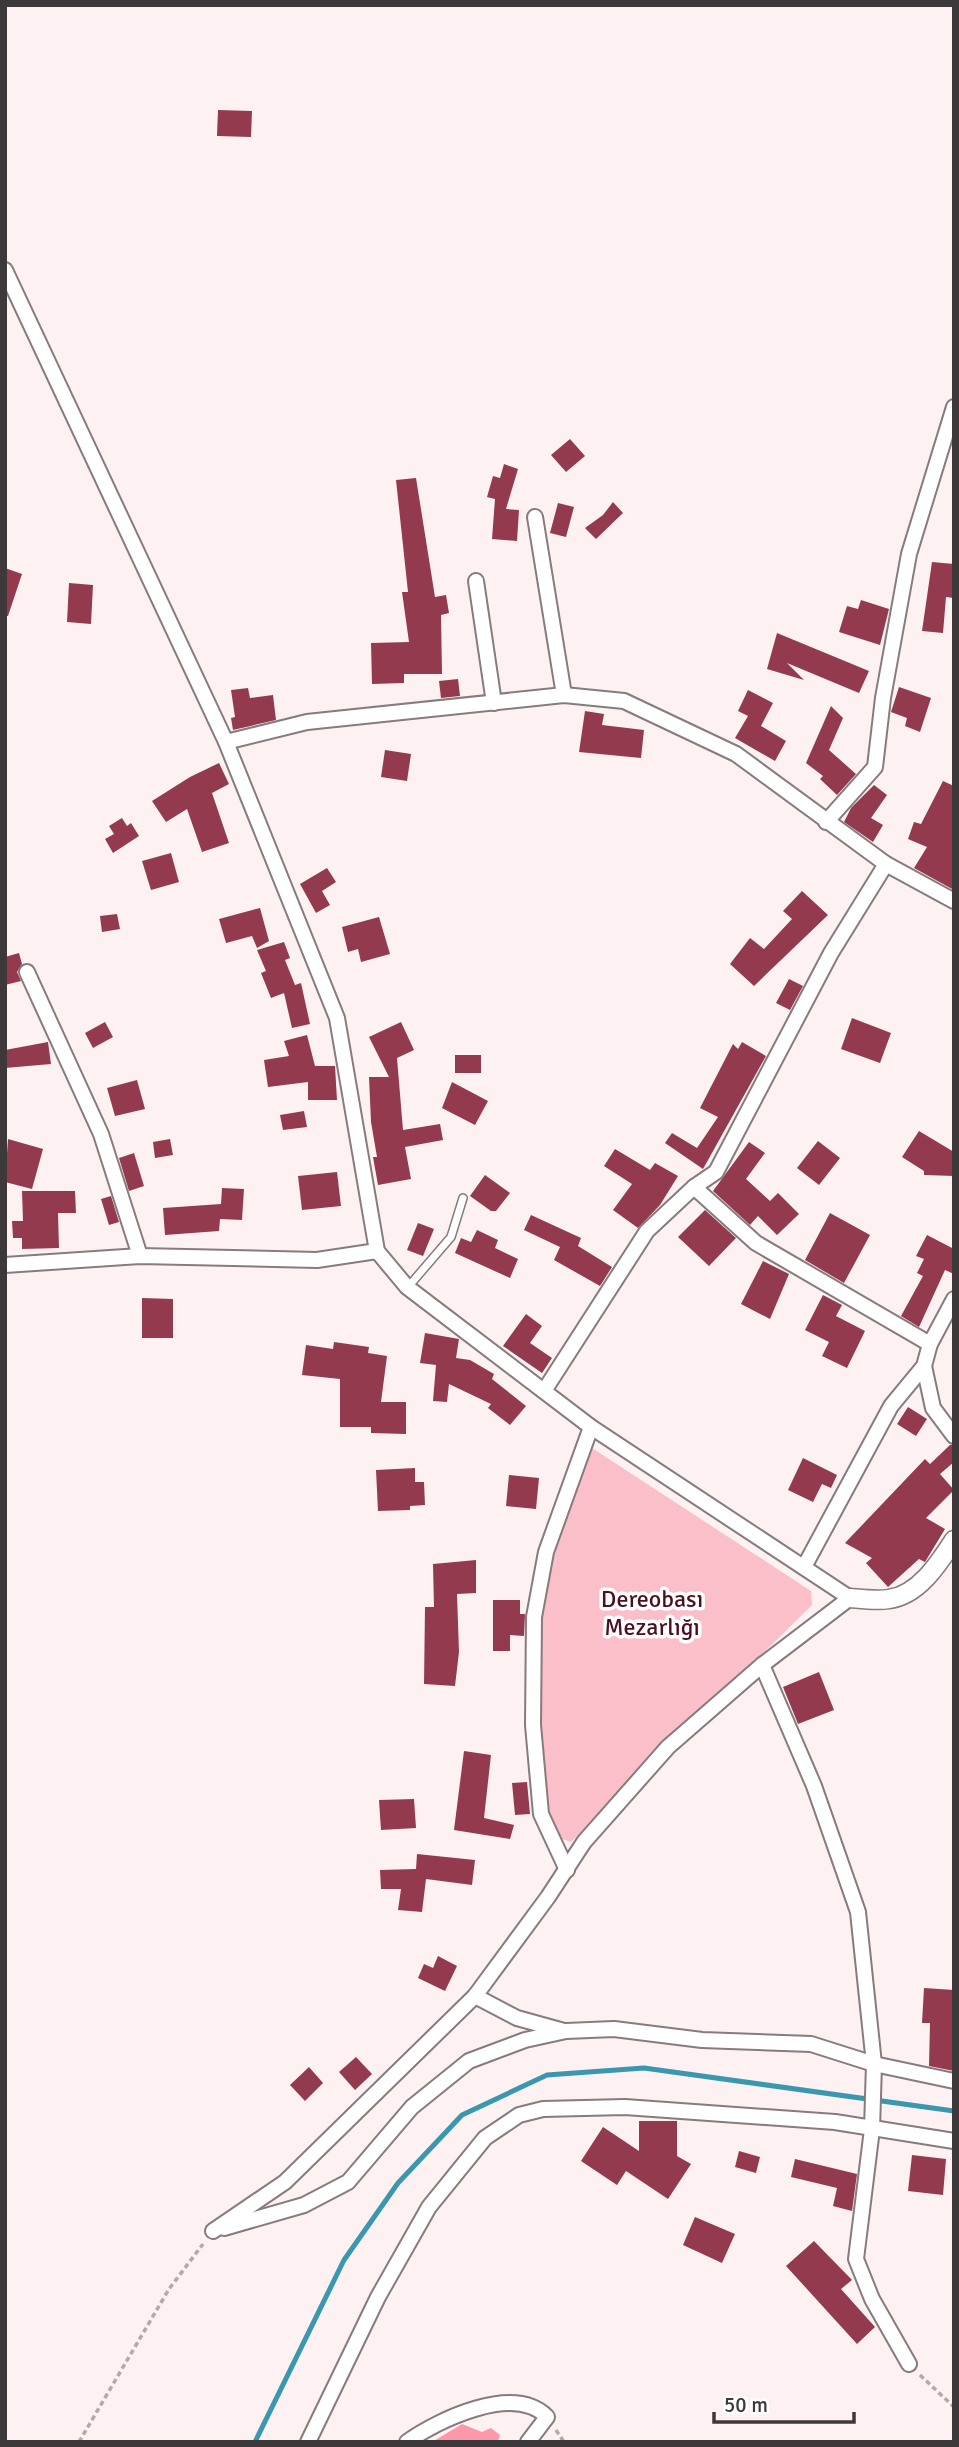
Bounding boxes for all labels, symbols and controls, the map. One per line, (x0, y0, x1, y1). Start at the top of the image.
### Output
park label: Dereobası Mezarlığı (601, 1584, 703, 1642)
scale bar (714, 2380, 854, 2424)
text: 50 m (724, 2392, 768, 2418)

